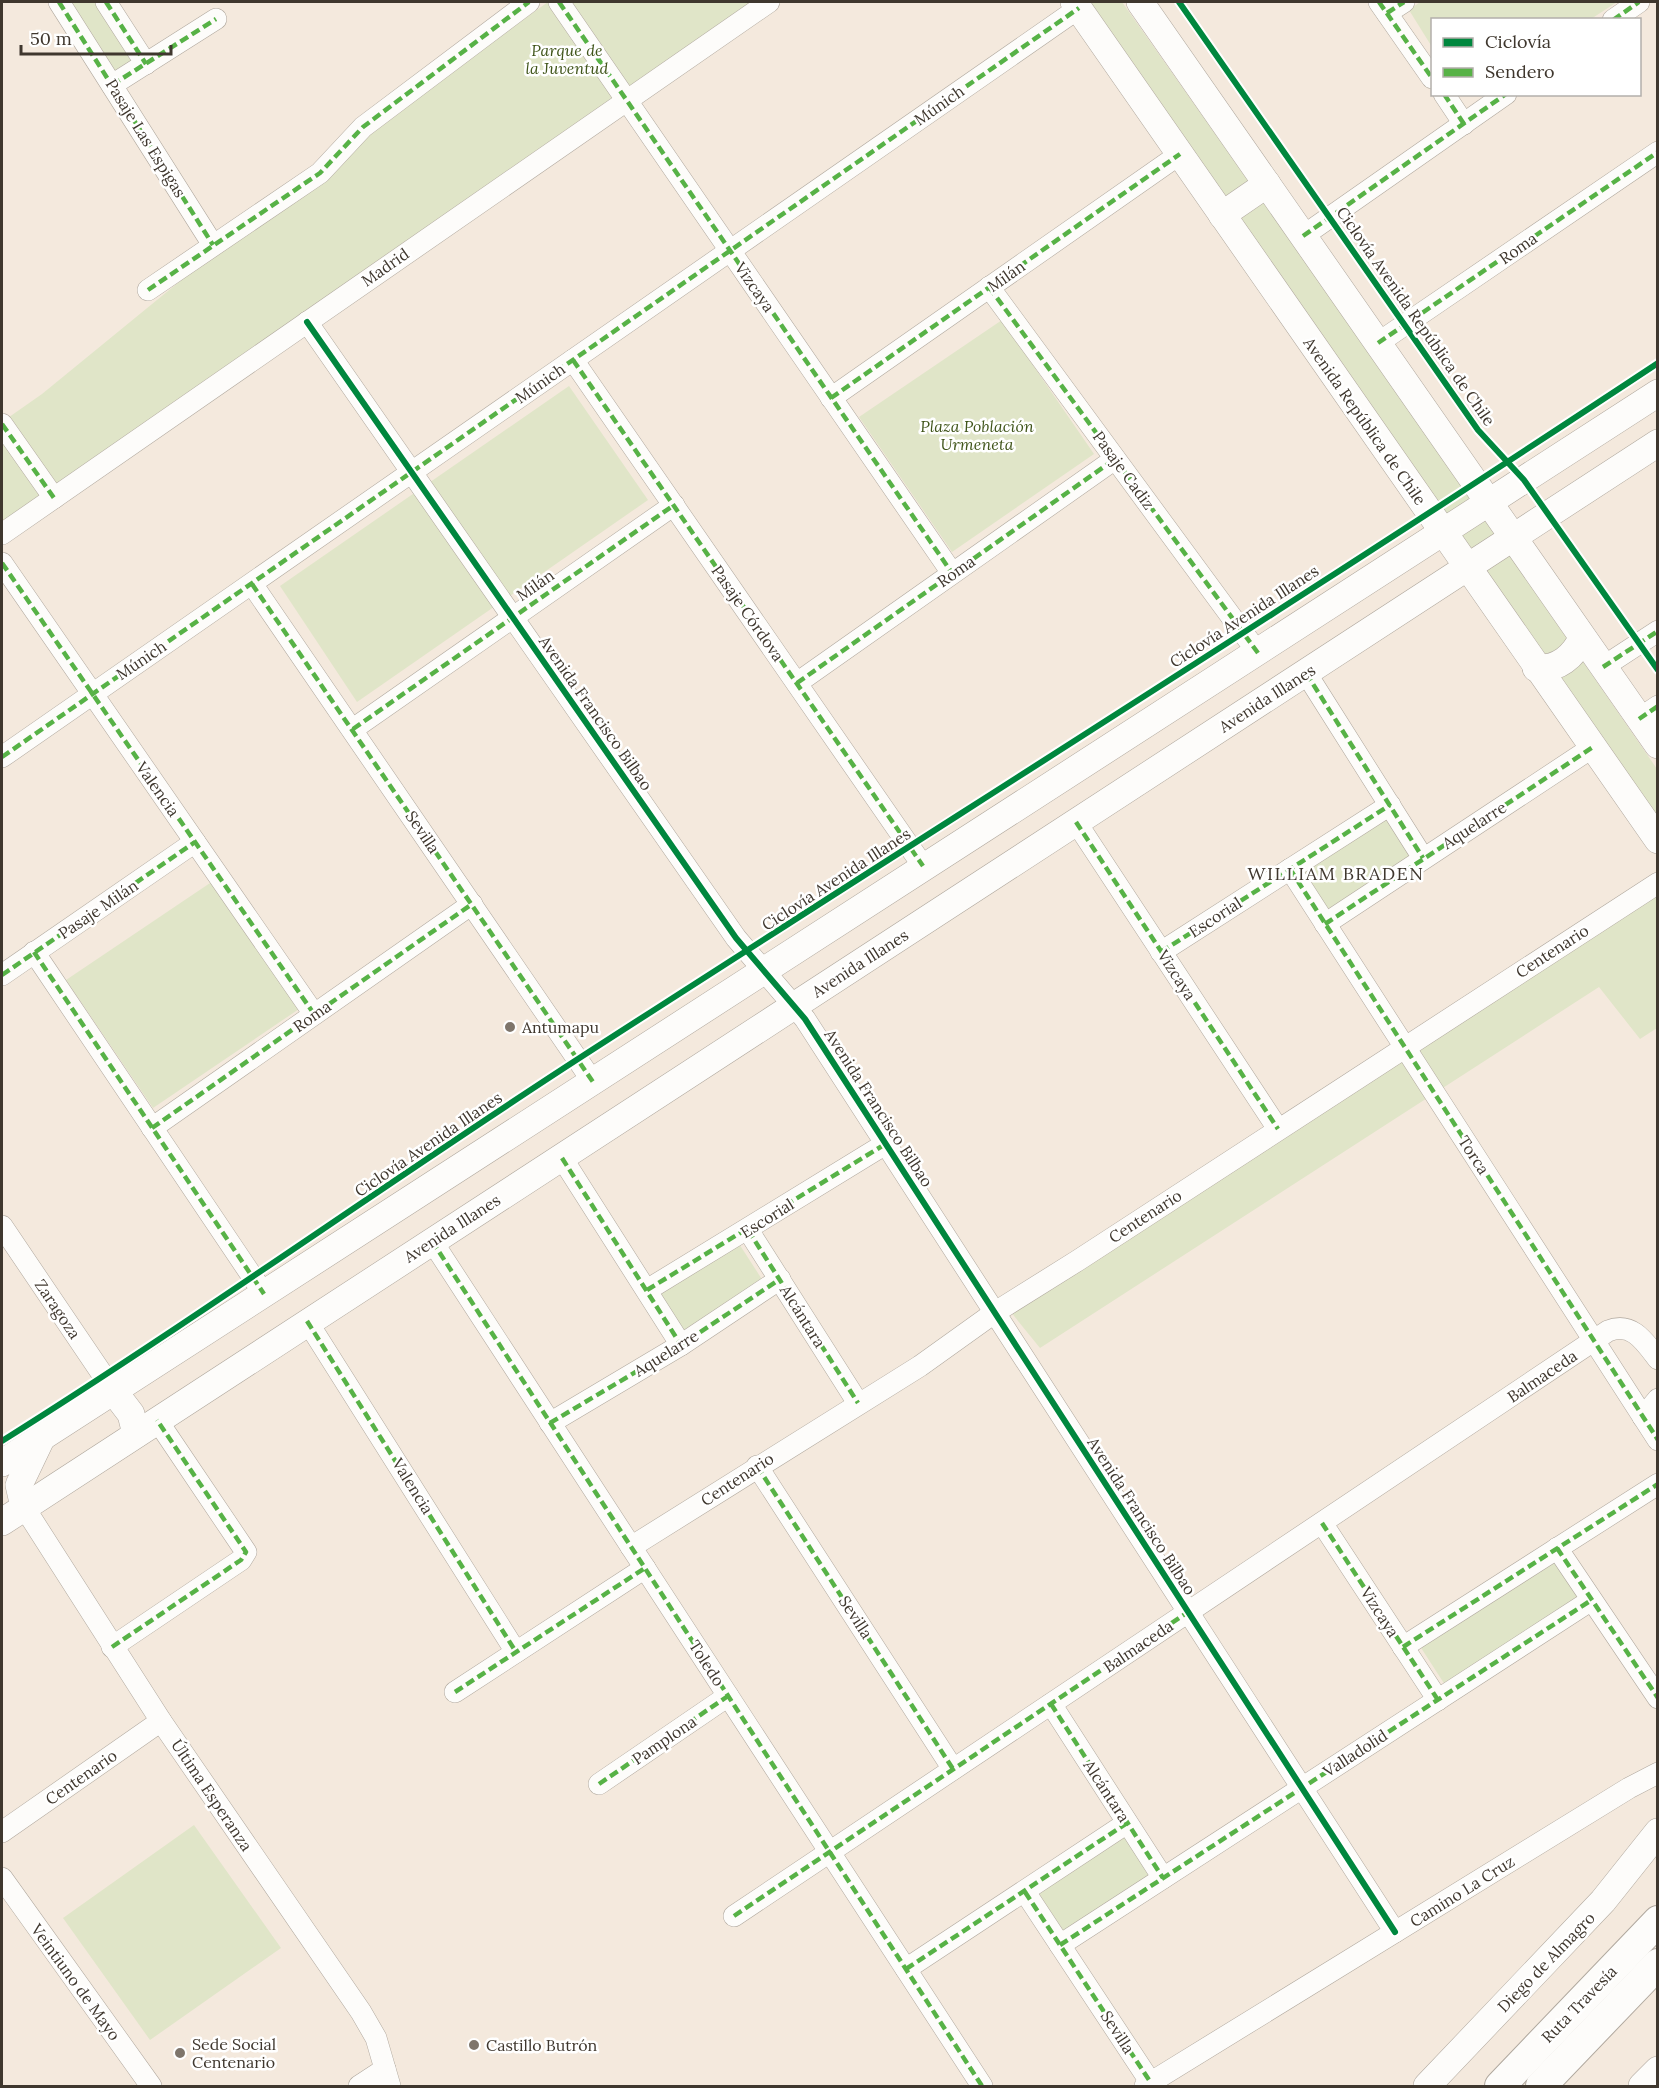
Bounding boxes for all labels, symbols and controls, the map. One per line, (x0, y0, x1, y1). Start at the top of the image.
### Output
scale bar (21, 18, 171, 56)
legend (1431, 18, 1641, 96)
text: 50 m (30, 27, 72, 50)
text: Ciclovía (1485, 30, 1551, 53)
park label: Parque de la Juventud (526, 40, 609, 78)
text: Sendero (1485, 60, 1555, 83)
street label: Pasaje Las Espigas (101, 75, 191, 201)
street label: Múnich (910, 80, 968, 129)
street label: Ciclovía Avenida República de Chile (1333, 203, 1499, 429)
street label: Roma (1495, 228, 1541, 268)
street label: Madrid (357, 243, 413, 291)
street label: Milán (983, 256, 1029, 296)
street label: Vizcaya (730, 257, 779, 316)
street label: Avenida República de Chile (1300, 334, 1430, 508)
street label: Múnich (511, 358, 569, 407)
park label: Plaza Población Urmeneta (920, 416, 1034, 454)
street label: Pasaje Cadiz (1089, 427, 1159, 513)
street label: Roma (933, 551, 979, 591)
street label: Ciclovía Avenida Illanes (1166, 560, 1322, 672)
street label: Pasaje Córdova (707, 561, 789, 665)
street label: Milán (512, 565, 558, 605)
street label: Avenida Francisco Bilbao (534, 631, 657, 794)
street label: Múnich (112, 636, 170, 684)
street label: Avenida Illanes (1214, 659, 1319, 737)
street label: Valencia (131, 757, 184, 820)
street label: Aquelarre (1437, 797, 1510, 854)
street label: Sevilla (402, 807, 444, 857)
street label: Ciclovía Avenida Illanes (758, 823, 914, 935)
district label: WILLIAM BRADEN (1248, 862, 1424, 885)
street label: Pasaje Milán (54, 875, 142, 943)
street label: Escorial (1185, 892, 1245, 942)
street label: Centenario (1512, 920, 1592, 982)
street label: Avenida Illanes (807, 924, 912, 1002)
street label: Vizcaya (1153, 945, 1201, 1004)
street label: Roma (289, 996, 335, 1036)
place label: Antumapu (521, 1017, 599, 1037)
marker: Antumapu (503, 1020, 517, 1034)
street label: Avenida Francisco Bilbao (820, 1025, 938, 1191)
street label: Ciclovía Avenida Illanes (350, 1087, 506, 1201)
street label: Torca (1454, 1132, 1494, 1178)
street label: Centenario (1105, 1185, 1185, 1247)
street label: Avenida Illanes (399, 1189, 504, 1267)
street label: Escorial (737, 1194, 797, 1242)
street label: Zaragoza (31, 1275, 85, 1343)
street label: Alcántara (775, 1280, 830, 1351)
street label: Aquelarre (629, 1325, 702, 1381)
street label: Balmaceda (1503, 1345, 1581, 1407)
street label: Avenida Francisco Bilbao (1083, 1433, 1201, 1599)
street label: Centenario (697, 1448, 777, 1510)
street label: Valencia (387, 1453, 438, 1518)
street label: Vizcaya (1356, 1582, 1404, 1641)
street label: Sevilla (835, 1592, 877, 1642)
street label: Balmaceda (1099, 1615, 1177, 1677)
street label: Toledo (685, 1636, 729, 1690)
street label: Pamplona (628, 1711, 700, 1769)
street label: Valladolid (1318, 1725, 1391, 1782)
street label: Última Esperanza (167, 1735, 257, 1855)
street label: Centenario (41, 1745, 121, 1809)
street label: Alcántara (1079, 1755, 1135, 1826)
street label: Camino La Cruz (1406, 1851, 1518, 1931)
street label: Diego de Almagro (1493, 1908, 1599, 2016)
street label: Veintiuno de Mayo (26, 1919, 125, 2044)
street label: Ruta Travesía (1537, 1961, 1621, 2047)
street label: Sevilla (1097, 2007, 1139, 2057)
place label: Sede Social Centenario (192, 2034, 276, 2072)
place label: Castillo Butrón (486, 2035, 598, 2055)
marker: Castillo Butrón (467, 2038, 481, 2052)
marker: Sede Social Centenario (173, 2046, 187, 2060)

